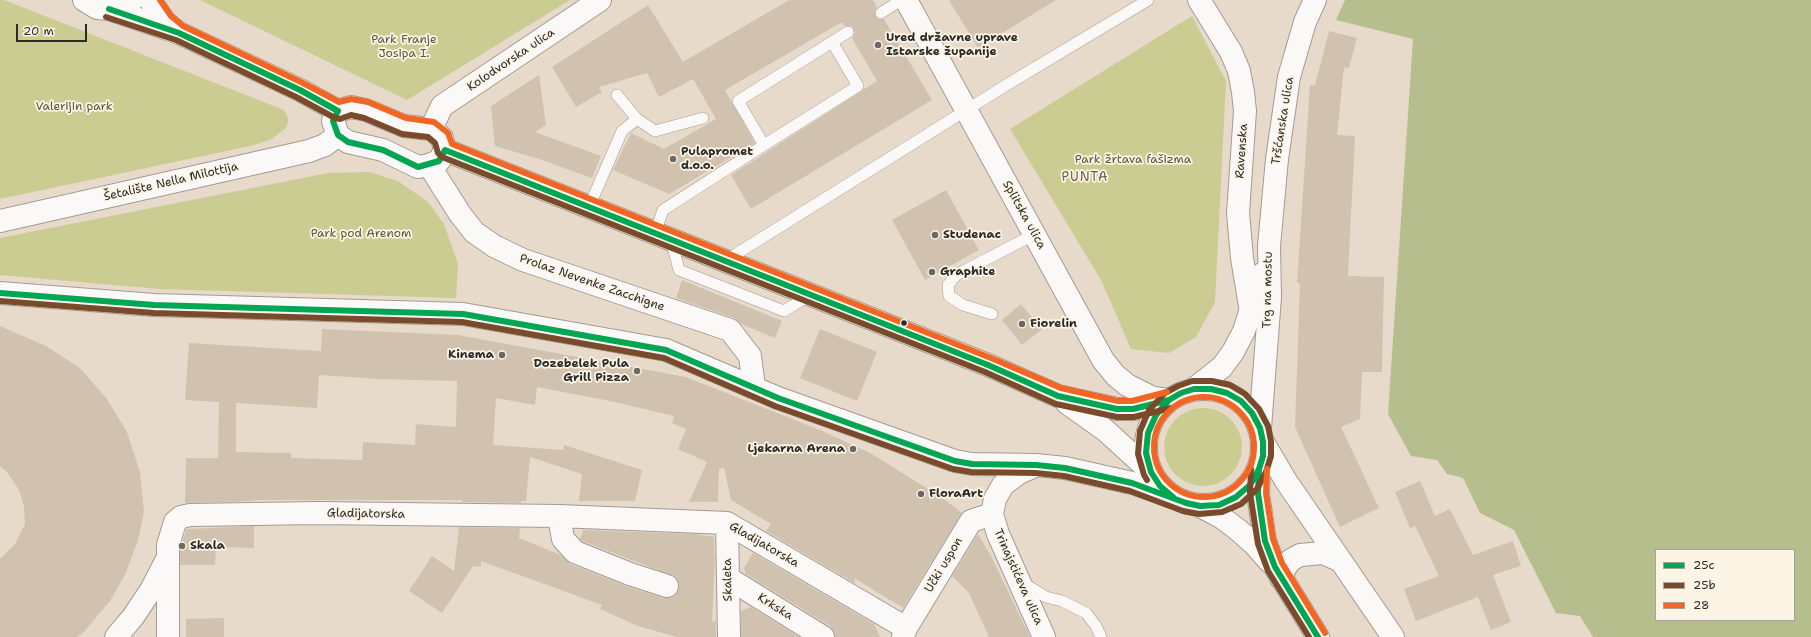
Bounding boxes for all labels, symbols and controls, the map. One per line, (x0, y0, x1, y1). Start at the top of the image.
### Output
scale bar (18, 16, 89, 42)
text: 20 m (23, 23, 54, 39)
street label: Kolodvorska ulica (465, 25, 557, 95)
place label: Ured državne uprave Istarske županije (886, 31, 1018, 59)
park label: Park Franje Josipa I. (371, 33, 437, 61)
marker: Ured državne uprave Istarske županije (873, 40, 883, 50)
street label: Tršćanska ulica (1269, 76, 1297, 166)
park label: Valerijin park (35, 100, 113, 114)
street label: Ravenska (1233, 123, 1251, 179)
place label: Pulapromet d.o.o. (681, 145, 753, 173)
park label: Park žrtava fašizma (1075, 153, 1191, 167)
marker: Pulapromet d.o.o. (668, 154, 678, 164)
street label: Šetalište Nella Milottija (102, 160, 240, 204)
district label: PUNTA (1062, 170, 1108, 186)
street label: Splitska ulica (999, 178, 1049, 252)
park label: Park pod Arenom (311, 227, 411, 241)
place label: Studenac (943, 228, 1001, 242)
marker: Studenac (930, 230, 940, 240)
street label: Prolaz Nevenke Zacchigne (518, 251, 666, 315)
street label: Trg na mostu (1260, 251, 1276, 329)
place label: Graphite (940, 265, 995, 279)
marker: Graphite (927, 267, 937, 277)
place label: Fiorelin (1030, 317, 1077, 331)
unlabelled marker (899, 318, 909, 328)
marker: Fiorelin (1017, 319, 1027, 329)
place label: Kinema (448, 348, 494, 362)
marker: Kinema (497, 350, 507, 360)
place label: Dozebelek Pula Grill Pizza (533, 357, 629, 385)
marker: Dozebelek Pula Grill Pizza (632, 366, 642, 376)
place label: Ljekarna Arena (747, 442, 845, 456)
marker: Ljekarna Arena (848, 444, 858, 454)
place label: FloraArt (929, 487, 983, 501)
marker: FloraArt (916, 489, 926, 499)
street label: Gladijatorska (327, 506, 405, 522)
street label: Gladijatorska (727, 519, 801, 571)
street label: Trinajstićeva ulica (990, 527, 1046, 627)
street label: Učki uspon (922, 535, 966, 595)
place label: Skala (190, 539, 225, 553)
marker: Skala (177, 541, 187, 551)
legend (1655, 549, 1795, 621)
text: 25c (1693, 557, 1715, 573)
street label: Skaleta (720, 558, 736, 602)
text: 25b (1693, 577, 1716, 593)
street label: Krkska (755, 591, 795, 623)
text: 28 (1693, 597, 1709, 613)

